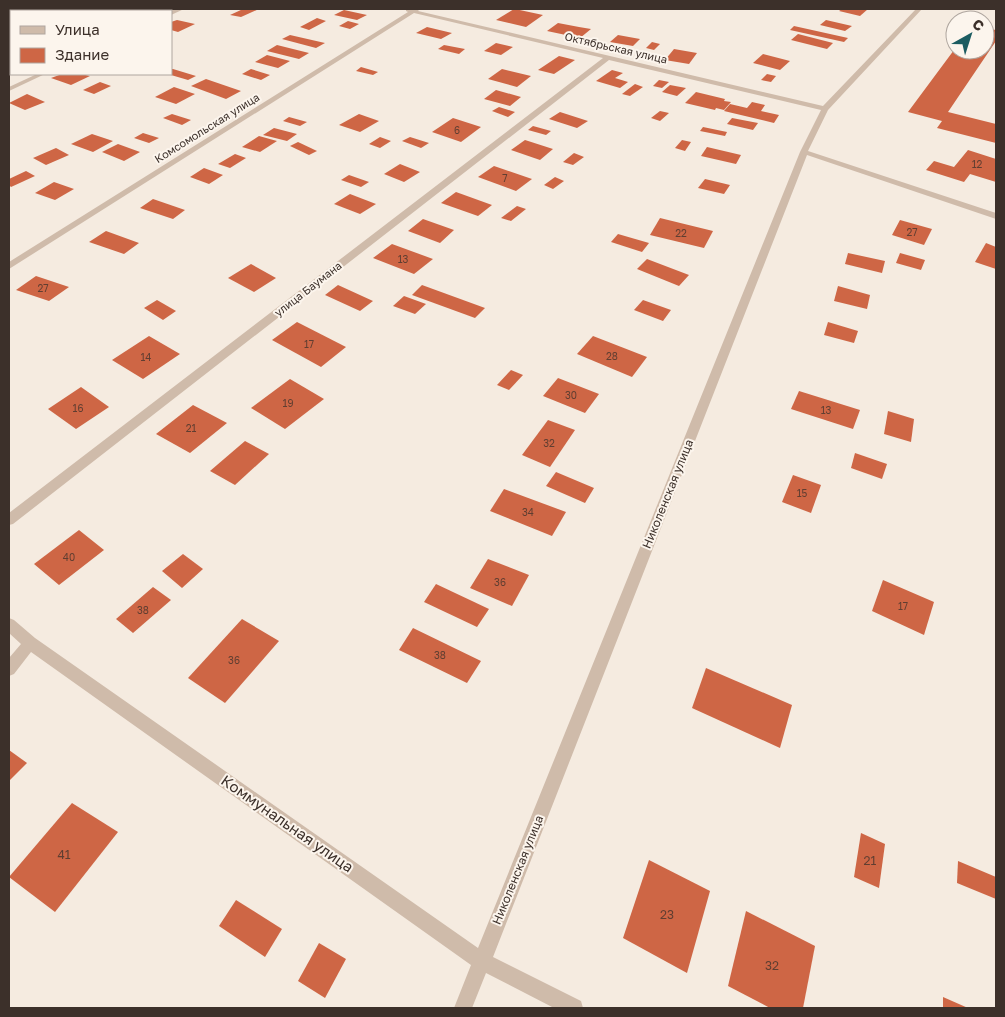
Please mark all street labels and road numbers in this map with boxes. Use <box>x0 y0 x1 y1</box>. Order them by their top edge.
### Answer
street label: Октябрьская улица <box>564 29 669 66</box>
street label: Комсомольская улица <box>152 90 261 165</box>
street label: улица Баумана <box>272 258 344 319</box>
street label: Николенская улица <box>639 437 696 551</box>
street label: Коммунальная улица <box>218 771 357 876</box>
street label: Николенская улица <box>489 813 546 927</box>

